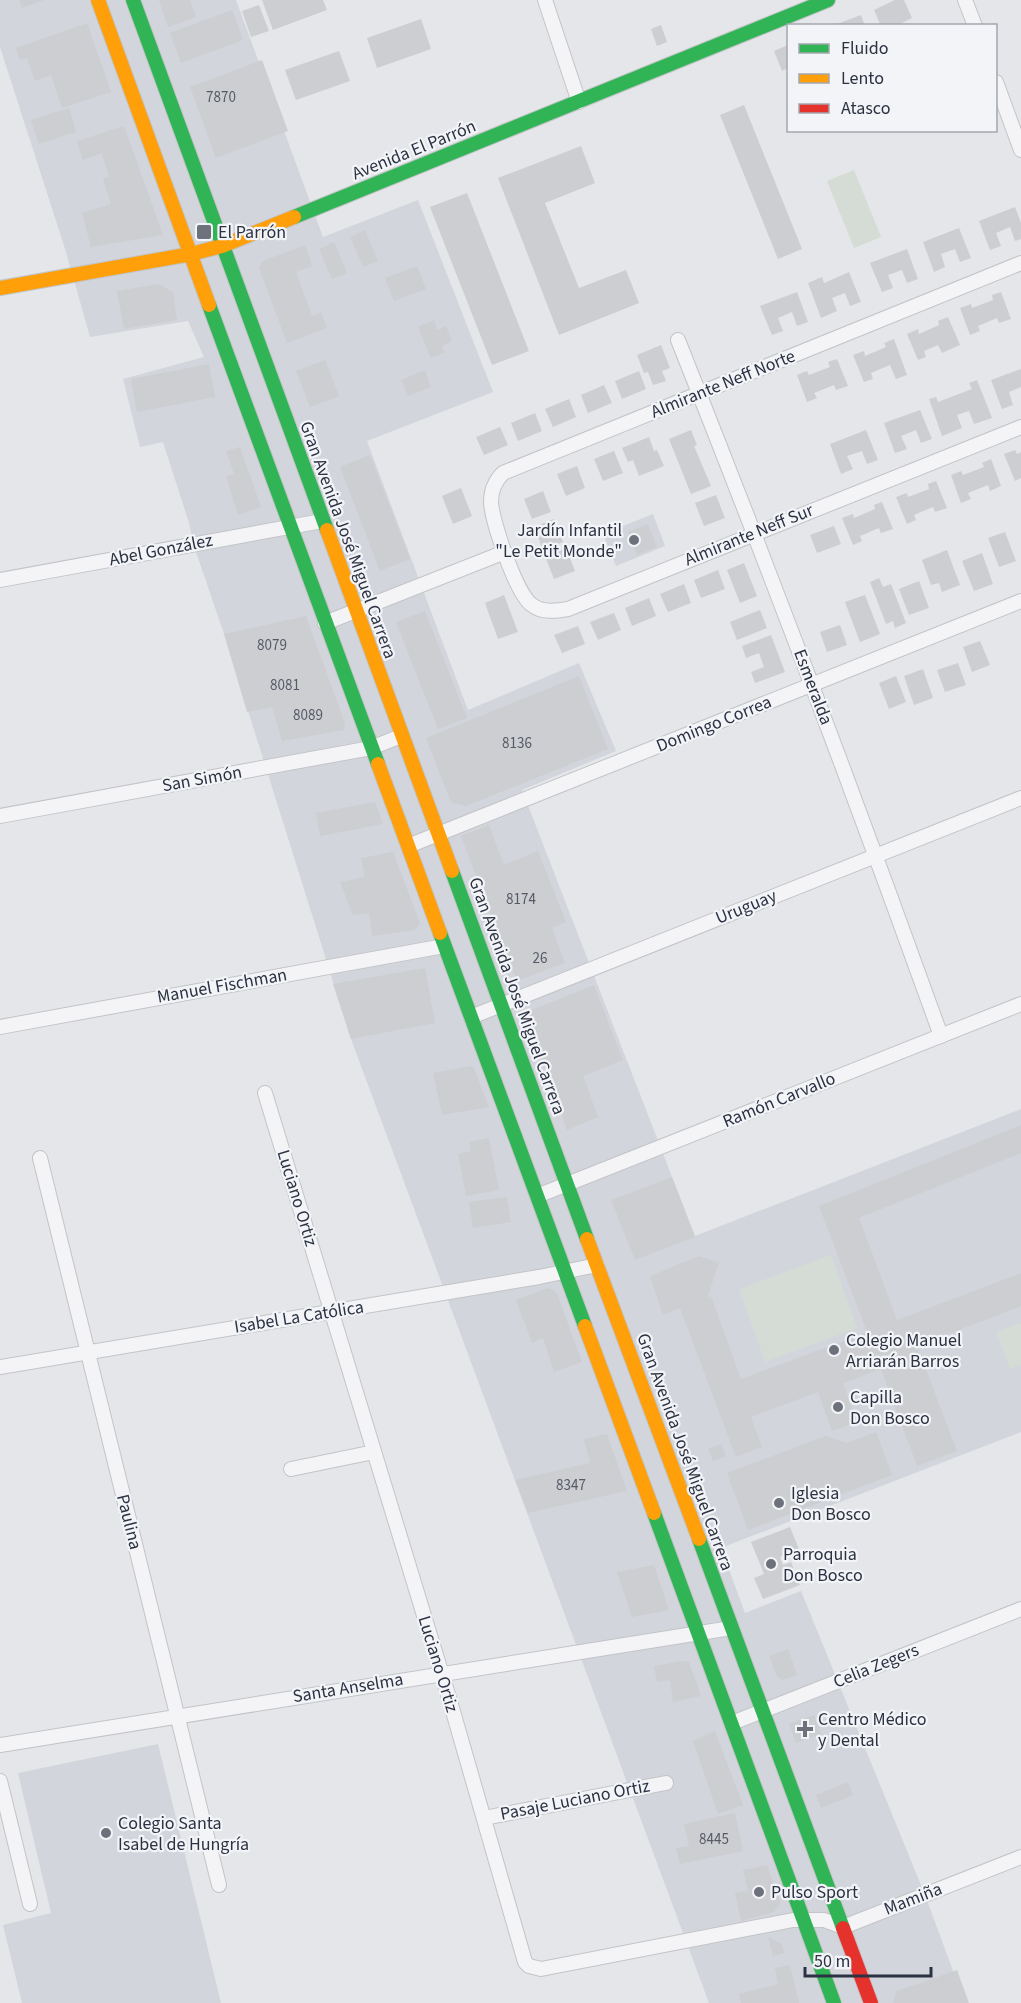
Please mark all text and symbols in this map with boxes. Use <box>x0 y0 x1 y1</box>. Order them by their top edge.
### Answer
legend <box>787 24 997 132</box>
text: Fluido <box>841 36 888 61</box>
text: Lento <box>841 66 884 91</box>
house number: 7870 <box>206 87 236 108</box>
text: Atasco <box>841 96 890 121</box>
street label: Avenida El Parrón <box>348 114 480 186</box>
place label: El Parrón <box>218 220 286 245</box>
marker: El Parrón <box>195 223 213 241</box>
street label: Almirante Neff Norte <box>647 344 799 424</box>
street label: Gran Avenida José Miguel Carrera <box>293 418 403 662</box>
street label: Almirante Neff Sur <box>681 497 818 572</box>
place label: Jardín Infantil "Le Petit Monde" <box>495 518 622 564</box>
street label: Abel González <box>107 528 215 572</box>
marker: Jardín Infantil "Le Petit Monde" <box>627 533 641 547</box>
house number: 8079 <box>257 635 287 656</box>
street label: Esmeralda <box>787 645 839 729</box>
house number: 8081 <box>270 675 300 696</box>
street label: Domingo Correa <box>653 690 775 758</box>
house number: 8089 <box>293 705 323 726</box>
house number: 8136 <box>502 733 532 754</box>
street label: San Simón <box>160 760 244 798</box>
street label: Gran Avenida José Miguel Carrera <box>462 874 572 1118</box>
street label: Uruguay <box>712 883 781 931</box>
house number: 8174 <box>506 889 536 910</box>
house number: 26 <box>533 948 547 969</box>
street label: Manuel Fischman <box>155 962 289 1010</box>
street label: Ramón Carvallo <box>719 1066 839 1134</box>
street label: Luciano Ortiz <box>270 1147 324 1250</box>
street label: Isabel La Católica <box>233 1294 365 1340</box>
place label: Colegio Manuel Arriarán Barros <box>846 1328 962 1374</box>
street label: Gran Avenida José Miguel Carrera <box>630 1330 740 1574</box>
marker: Colegio Manuel Arriarán Barros <box>827 1343 841 1357</box>
place label: Capilla Don Bosco <box>850 1385 930 1431</box>
marker: Capilla Don Bosco <box>831 1400 845 1414</box>
house number: 8347 <box>556 1475 586 1496</box>
place label: Iglesia Don Bosco <box>791 1481 871 1527</box>
street label: Paulina <box>110 1492 148 1552</box>
marker: Iglesia Don Bosco <box>772 1496 786 1510</box>
place label: Parroquia Don Bosco <box>783 1542 863 1588</box>
marker: Parroquia Don Bosco <box>764 1557 778 1571</box>
street label: Luciano Ortiz <box>411 1613 465 1716</box>
street label: Celia Zegers <box>829 1637 923 1695</box>
street label: Santa Anselma <box>291 1667 405 1709</box>
place label: Centro Médico y Dental <box>818 1707 927 1753</box>
marker: Centro Médico y Dental <box>796 1720 814 1738</box>
street label: Pasaje Luciano Ortiz <box>498 1773 652 1827</box>
place label: Colegio Santa Isabel de Hungría <box>118 1811 249 1857</box>
marker: Colegio Santa Isabel de Hungría <box>99 1826 113 1840</box>
house number: 8445 <box>699 1829 729 1850</box>
street label: Mamiña <box>880 1877 946 1921</box>
place label: Pulso Sport <box>771 1880 858 1905</box>
marker: Pulso Sport <box>752 1885 766 1899</box>
scale bar <box>805 1940 931 1978</box>
text: 50 m <box>814 1949 850 1974</box>

